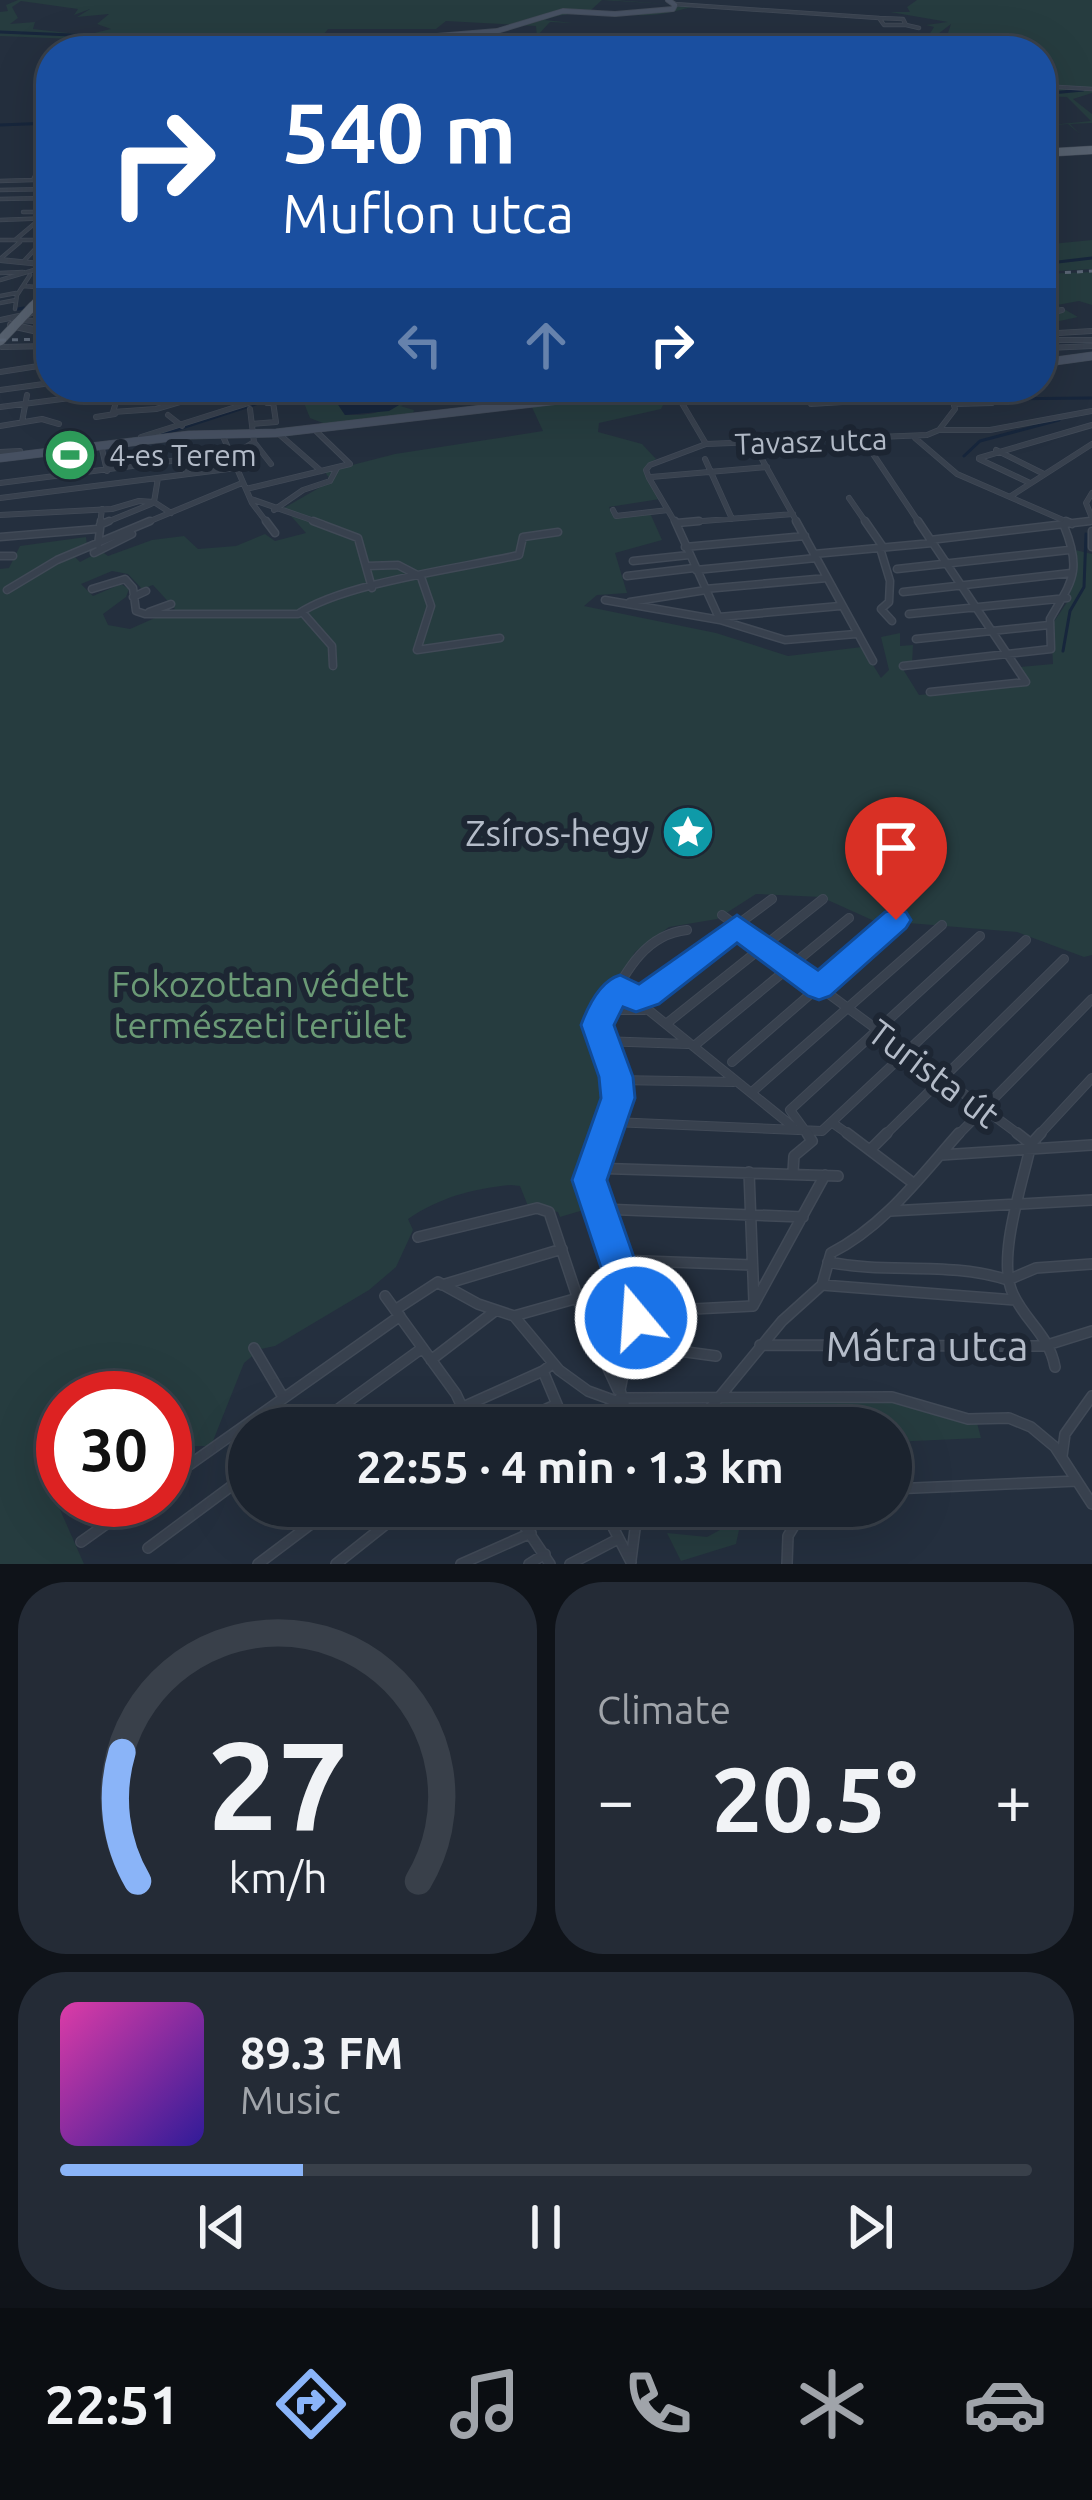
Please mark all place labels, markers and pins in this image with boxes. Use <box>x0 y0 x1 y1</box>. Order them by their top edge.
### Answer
sports icon: 4-es Terem <box>42 427 98 483</box>
place label: 4-es Terem <box>109 438 257 472</box>
pin <box>845 797 947 920</box>
place icon: Zsíros-hegy <box>660 804 716 860</box>
place label: Zsíros-hegy <box>465 812 649 853</box>

